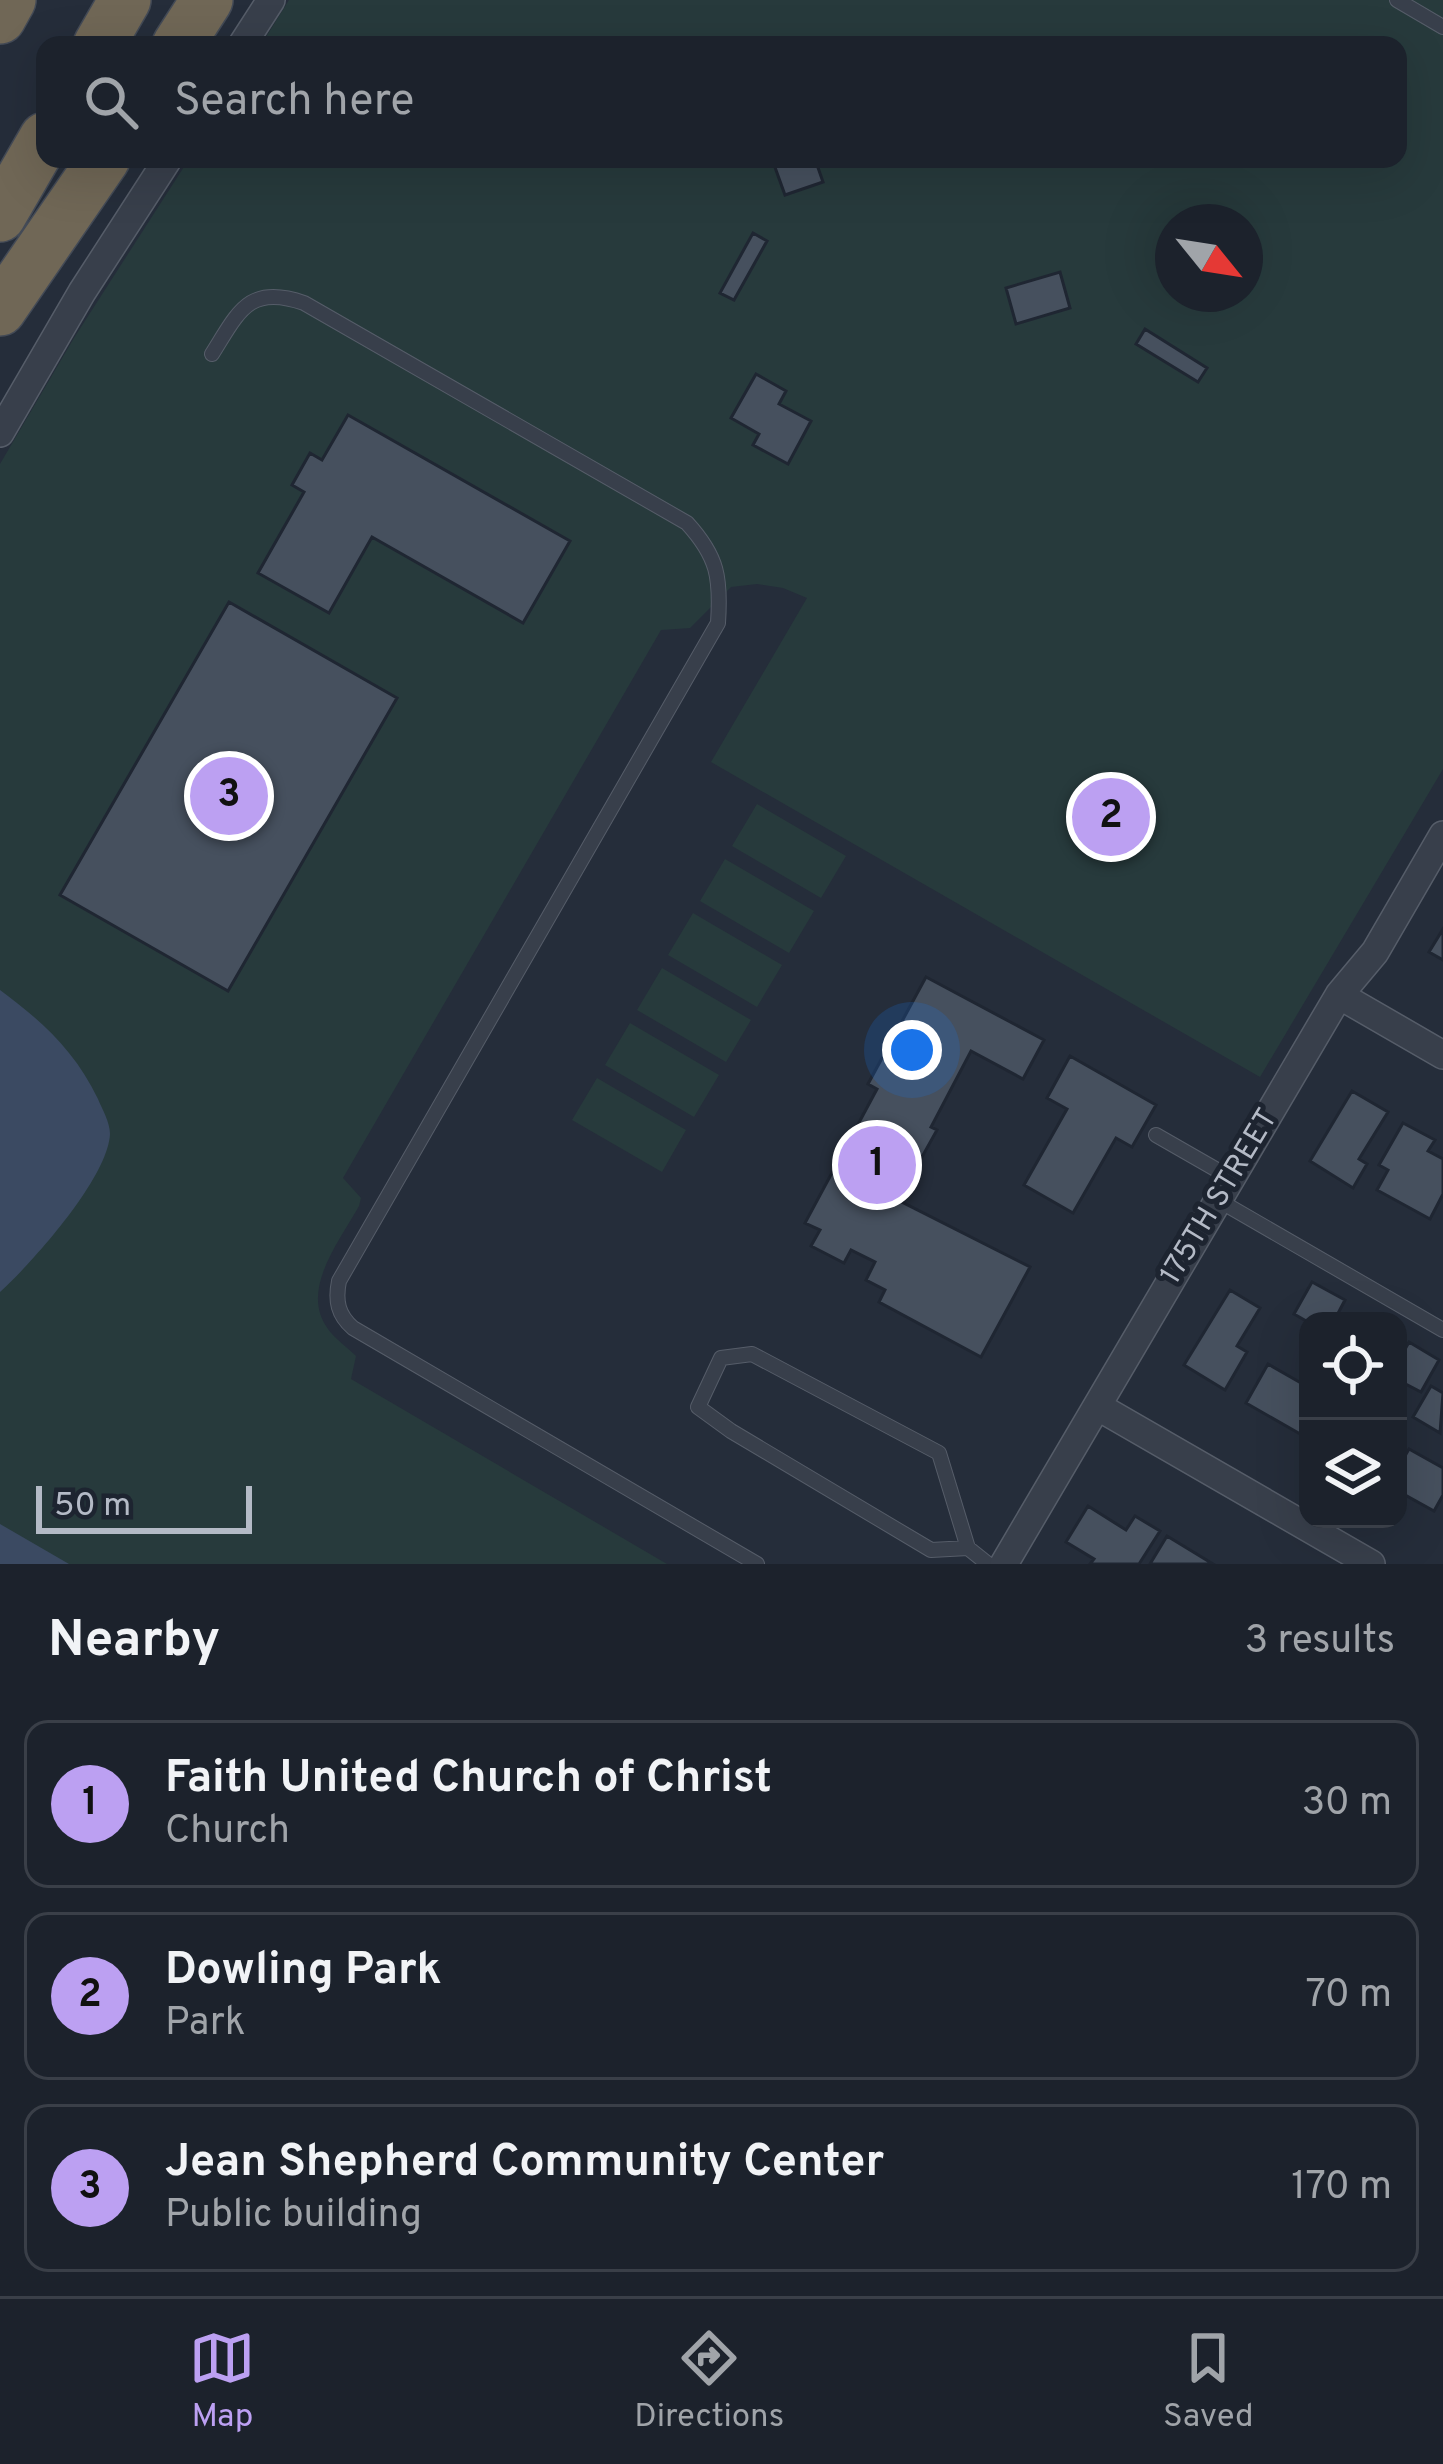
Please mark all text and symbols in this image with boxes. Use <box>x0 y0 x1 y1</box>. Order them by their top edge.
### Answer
search box <box>36 36 1407 168</box>
icon: search <box>78 69 144 135</box>
text: Search here <box>174 74 414 131</box>
north arrow <box>1155 204 1263 312</box>
pin: 3 <box>190 751 268 841</box>
pin: 2 <box>1072 772 1150 862</box>
your location <box>882 1020 942 1080</box>
street label: 175TH STREET <box>1153 1103 1287 1291</box>
pin: 1 <box>838 1120 916 1210</box>
map controls <box>1299 1312 1407 1528</box>
button: locate <box>1299 1312 1407 1420</box>
button: layers <box>1299 1420 1407 1528</box>
scale bar <box>36 1480 252 1533</box>
text: 50 m <box>54 1486 131 1528</box>
text: Nearby <box>48 1610 220 1675</box>
text: 3 results <box>1245 1618 1395 1667</box>
text: Faith United Church of Christ <box>165 1751 772 1808</box>
text: 1 <box>82 1780 98 1829</box>
text: 30 m <box>1302 1780 1392 1829</box>
text: Church <box>165 1808 290 1857</box>
text: Dowling Park <box>165 1943 442 2000</box>
text: 2 <box>78 1972 102 2021</box>
text: 70 m <box>1306 1972 1392 2021</box>
text: Park <box>165 2000 246 2049</box>
text: Jean Shepherd Community Center <box>165 2135 884 2192</box>
text: 3 <box>78 2164 102 2213</box>
text: 170 m <box>1291 2164 1392 2213</box>
text: Public building <box>165 2192 422 2241</box>
tab: Map <box>189 2325 255 2439</box>
tab: Directions <box>634 2325 784 2439</box>
tab: Saved <box>1163 2325 1254 2439</box>

